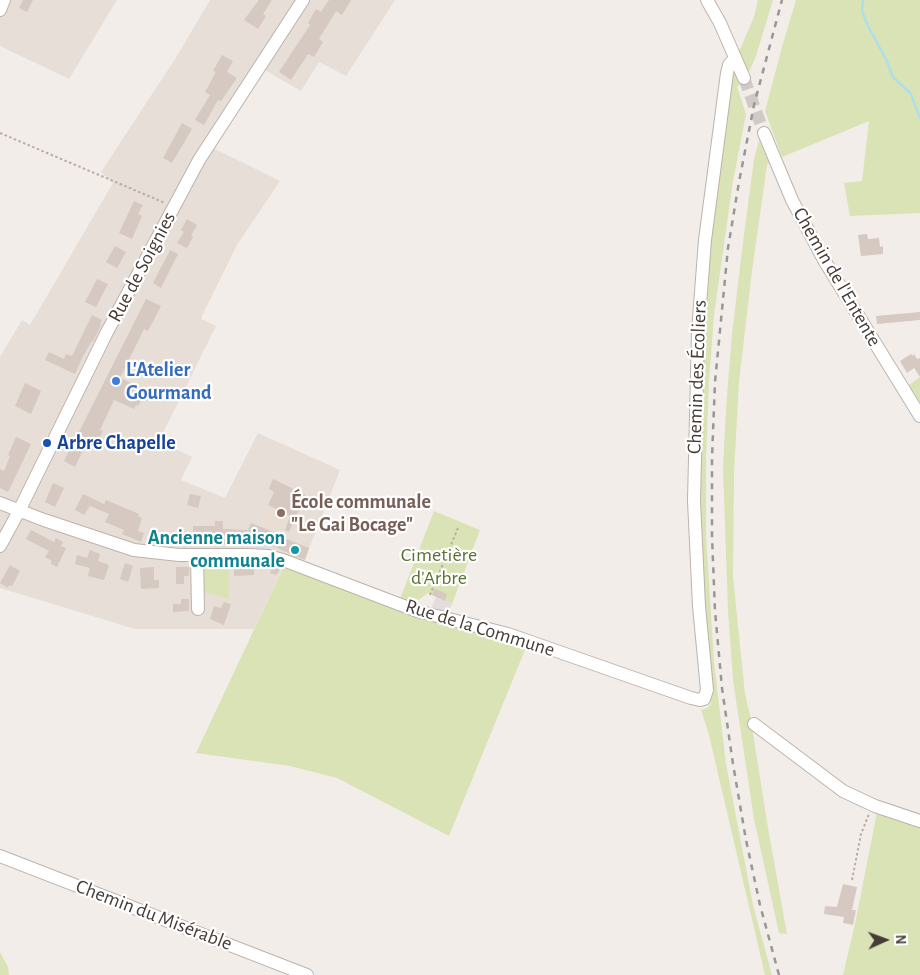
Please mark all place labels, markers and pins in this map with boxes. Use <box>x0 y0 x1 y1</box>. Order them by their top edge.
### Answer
place label: L'Atelier Gourmand <box>126 358 212 405</box>
marker: L'Atelier Gourmand <box>110 375 122 387</box>
place label: Arbre Chapelle <box>57 431 176 455</box>
marker: Arbre Chapelle <box>41 437 53 449</box>
place label: École communale "Le Gai Bocage" <box>291 490 431 537</box>
marker: École communale "Le Gai Bocage" <box>275 507 287 519</box>
place label: Ancienne maison communale <box>148 526 285 573</box>
marker: Ancienne maison communale <box>289 544 301 556</box>

